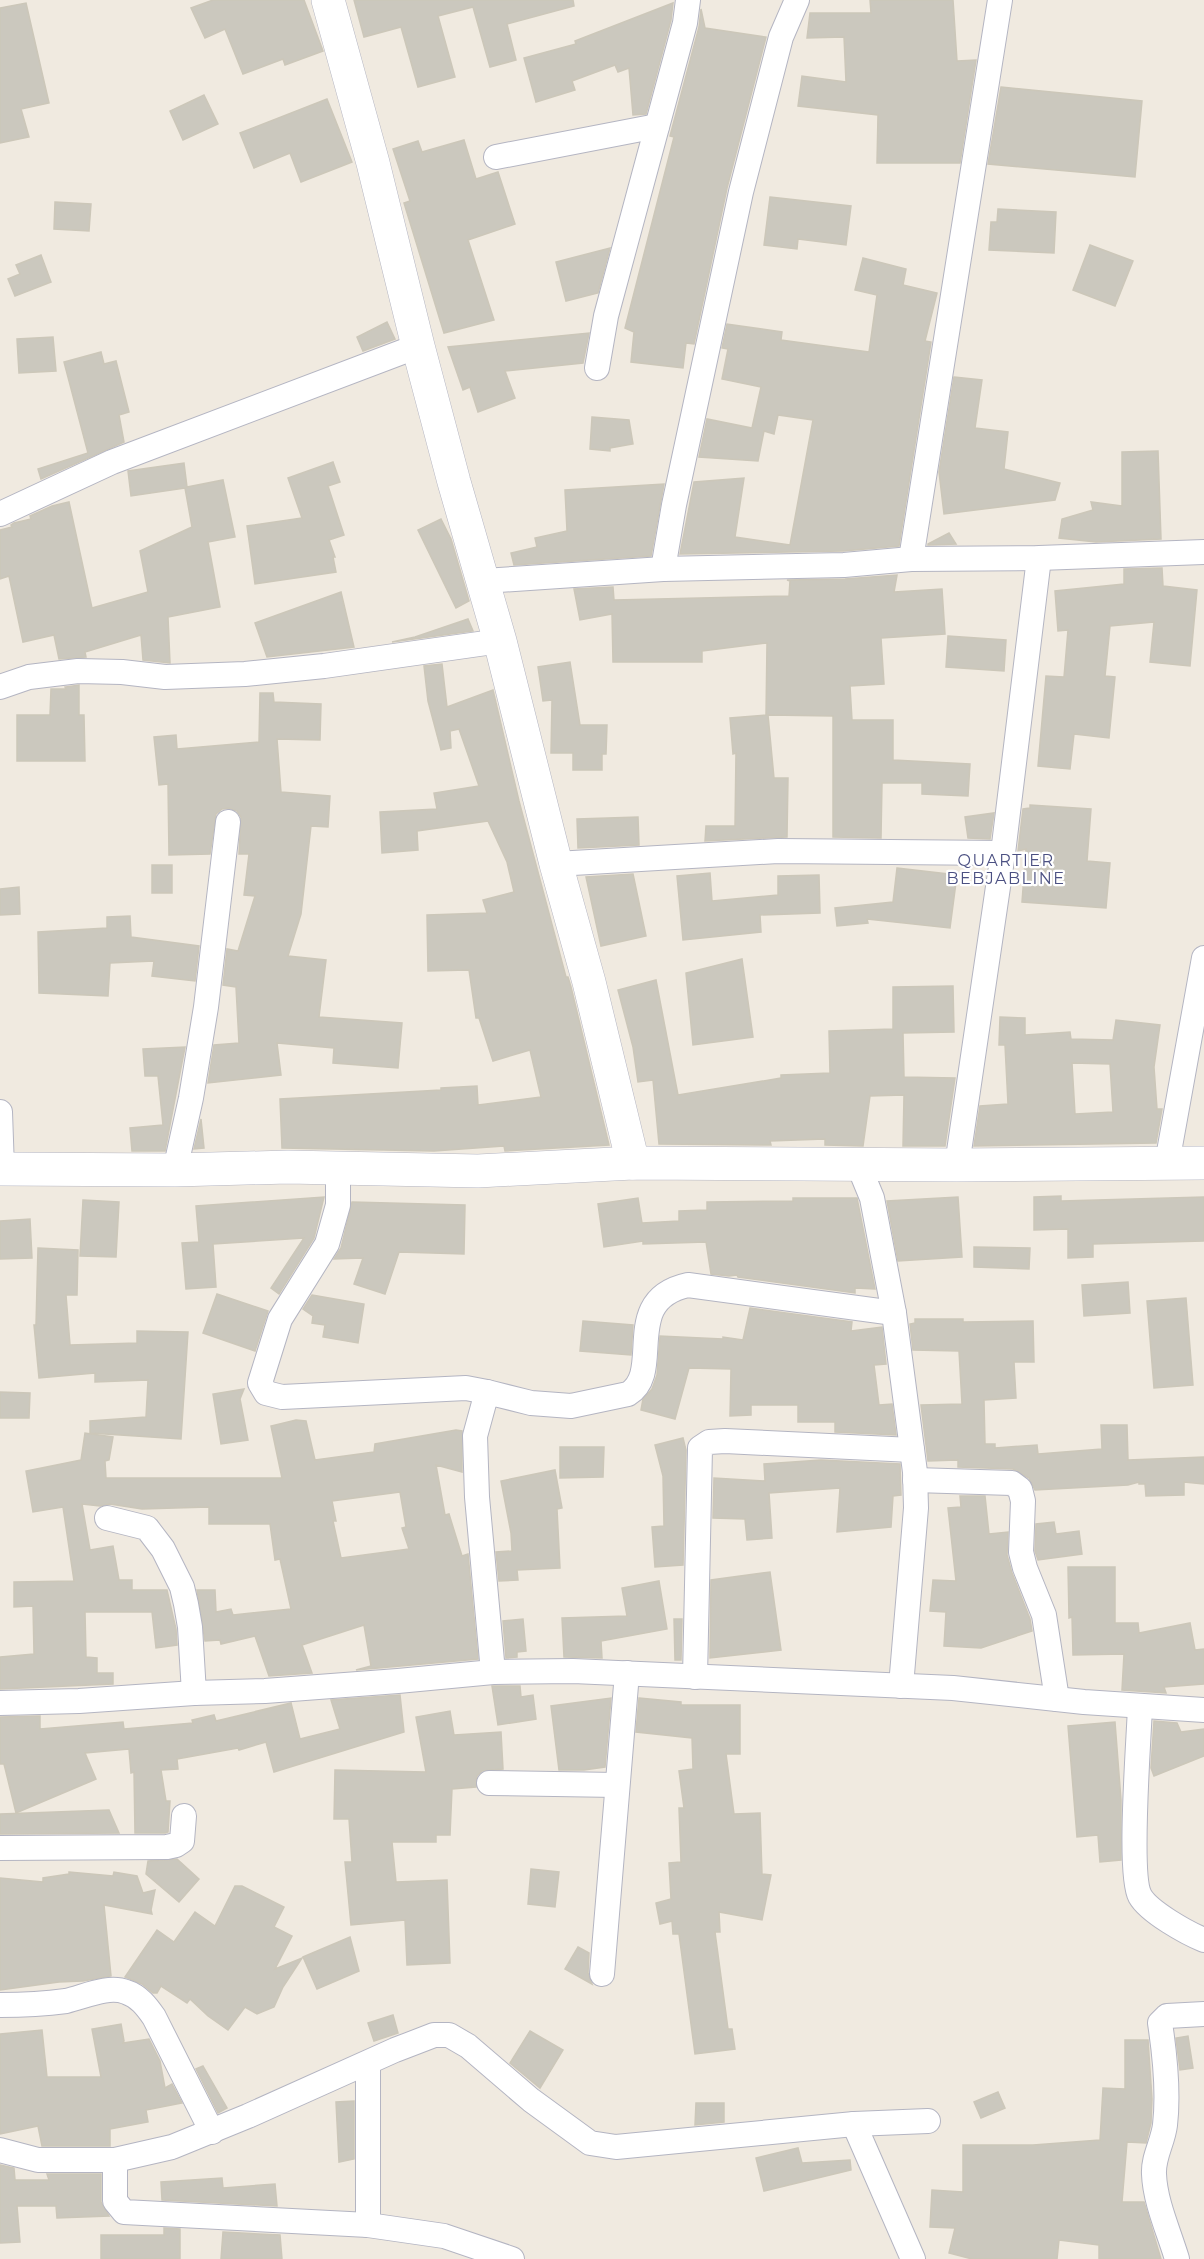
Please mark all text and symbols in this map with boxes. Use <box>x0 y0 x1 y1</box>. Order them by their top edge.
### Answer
district label: QUARTIER BEBJABLINE <box>946 851 1066 888</box>

